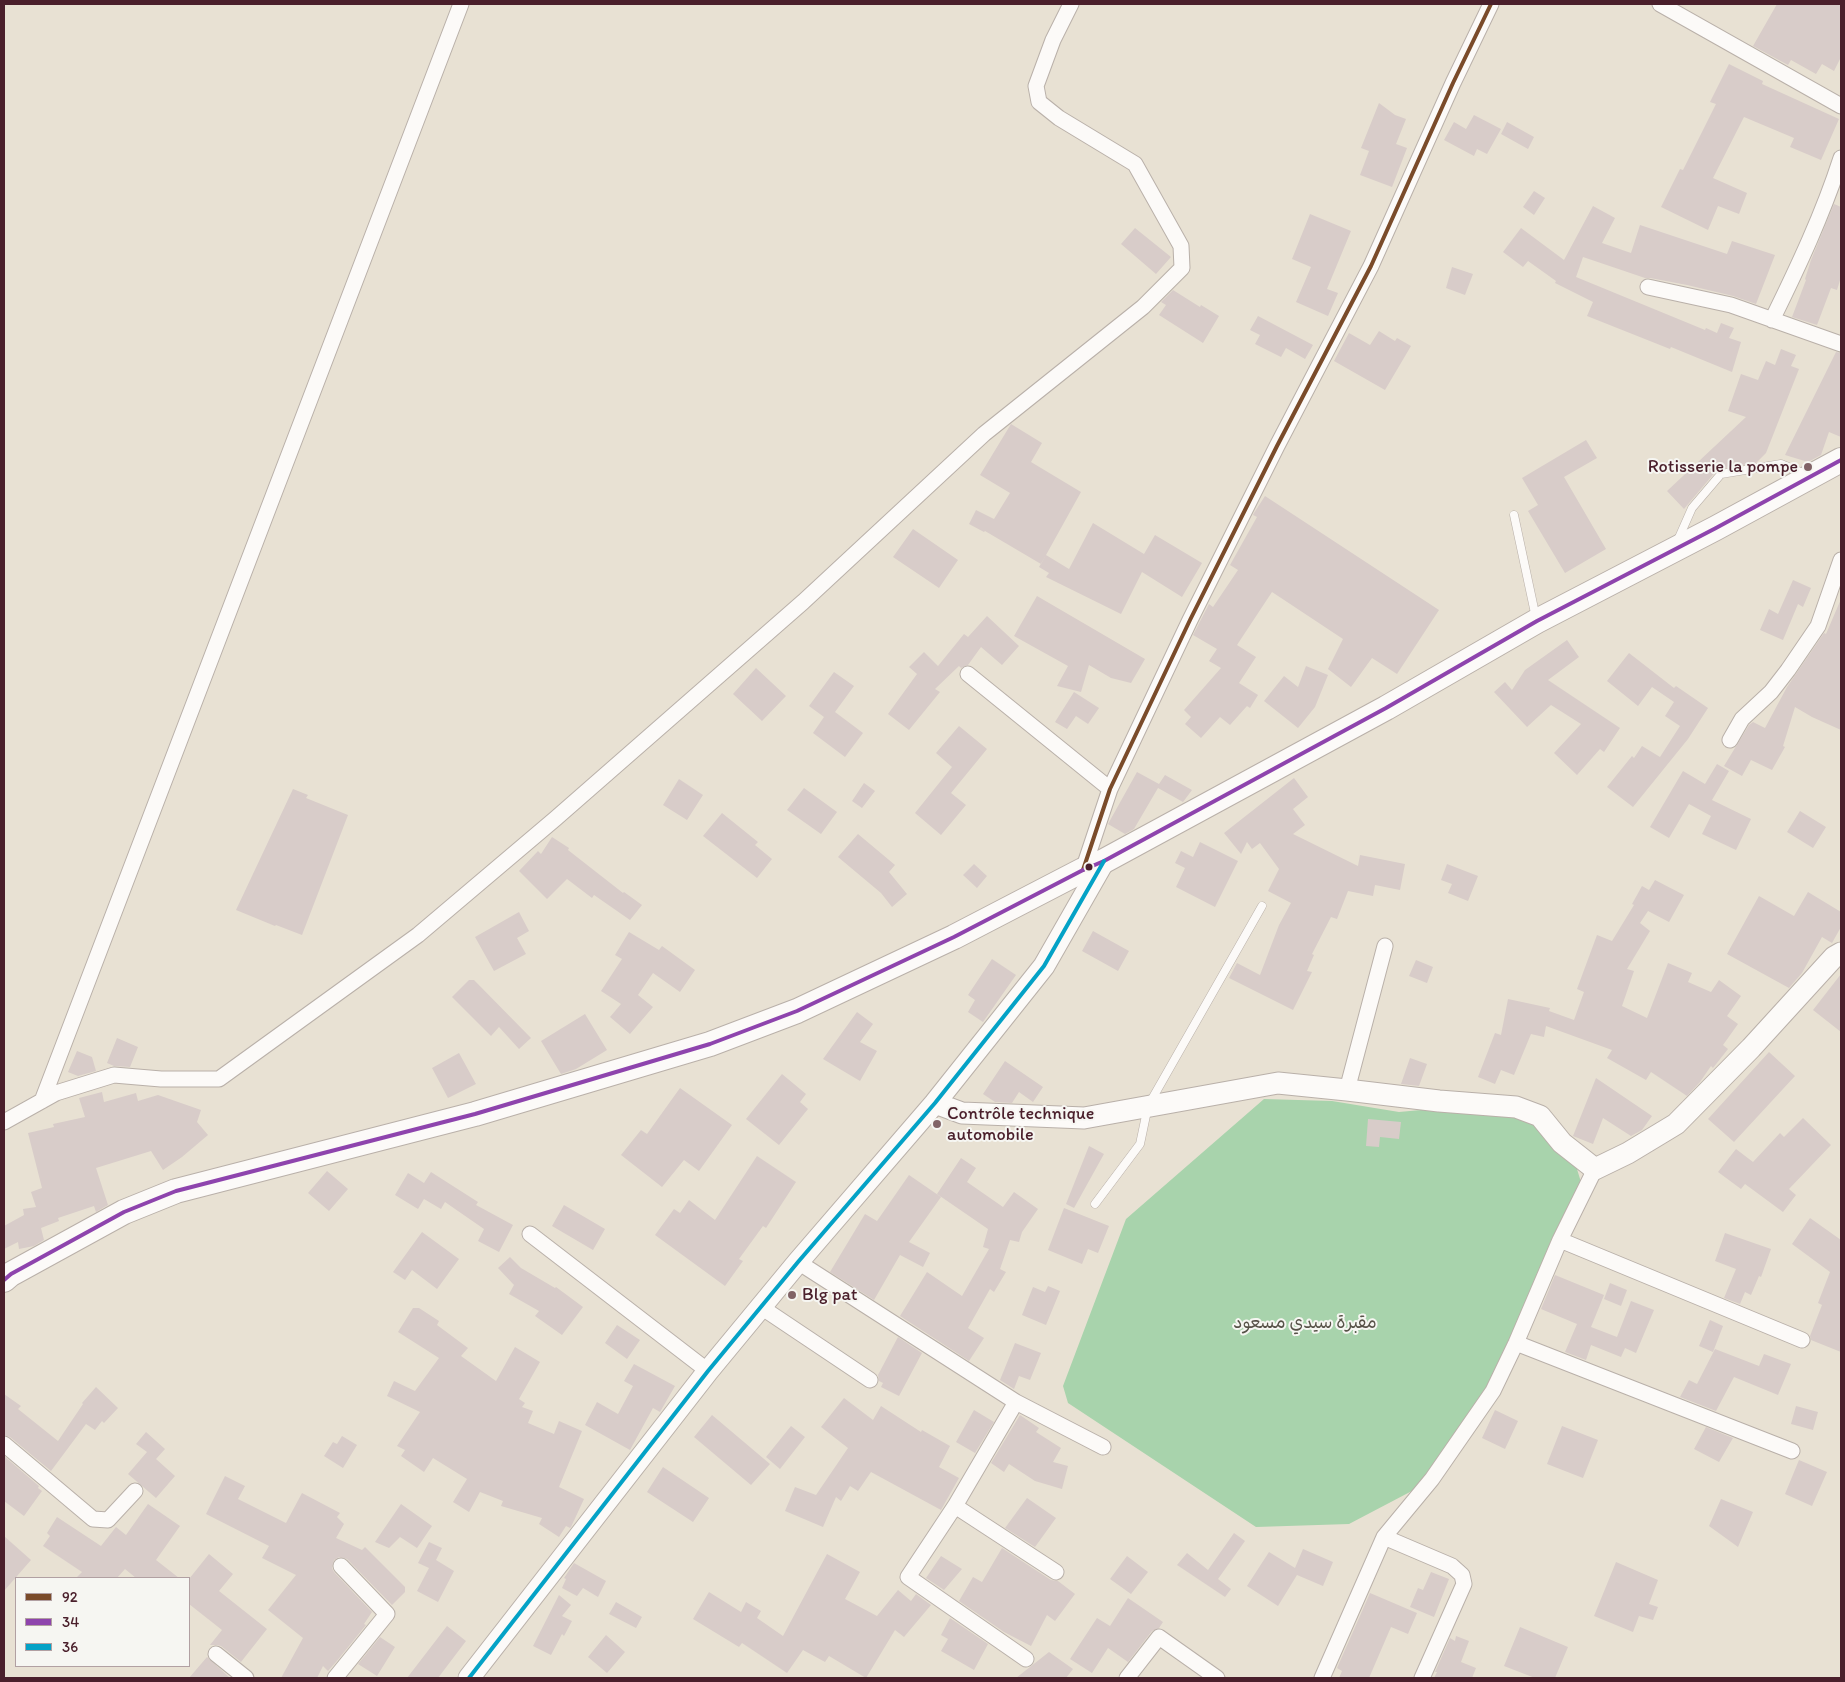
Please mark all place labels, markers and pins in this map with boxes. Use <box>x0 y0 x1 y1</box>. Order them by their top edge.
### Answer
place label: Rotisserie la pompe <box>1648 456 1798 478</box>
marker: Rotisserie la pompe <box>1802 461 1814 473</box>
unlabelled marker <box>1084 862 1094 872</box>
place label: Contrôle technique automobile <box>947 1103 1094 1146</box>
marker: Contrôle technique automobile <box>931 1118 943 1130</box>
place label: Blg pat <box>802 1284 858 1306</box>
marker: Blg pat <box>786 1289 798 1301</box>

